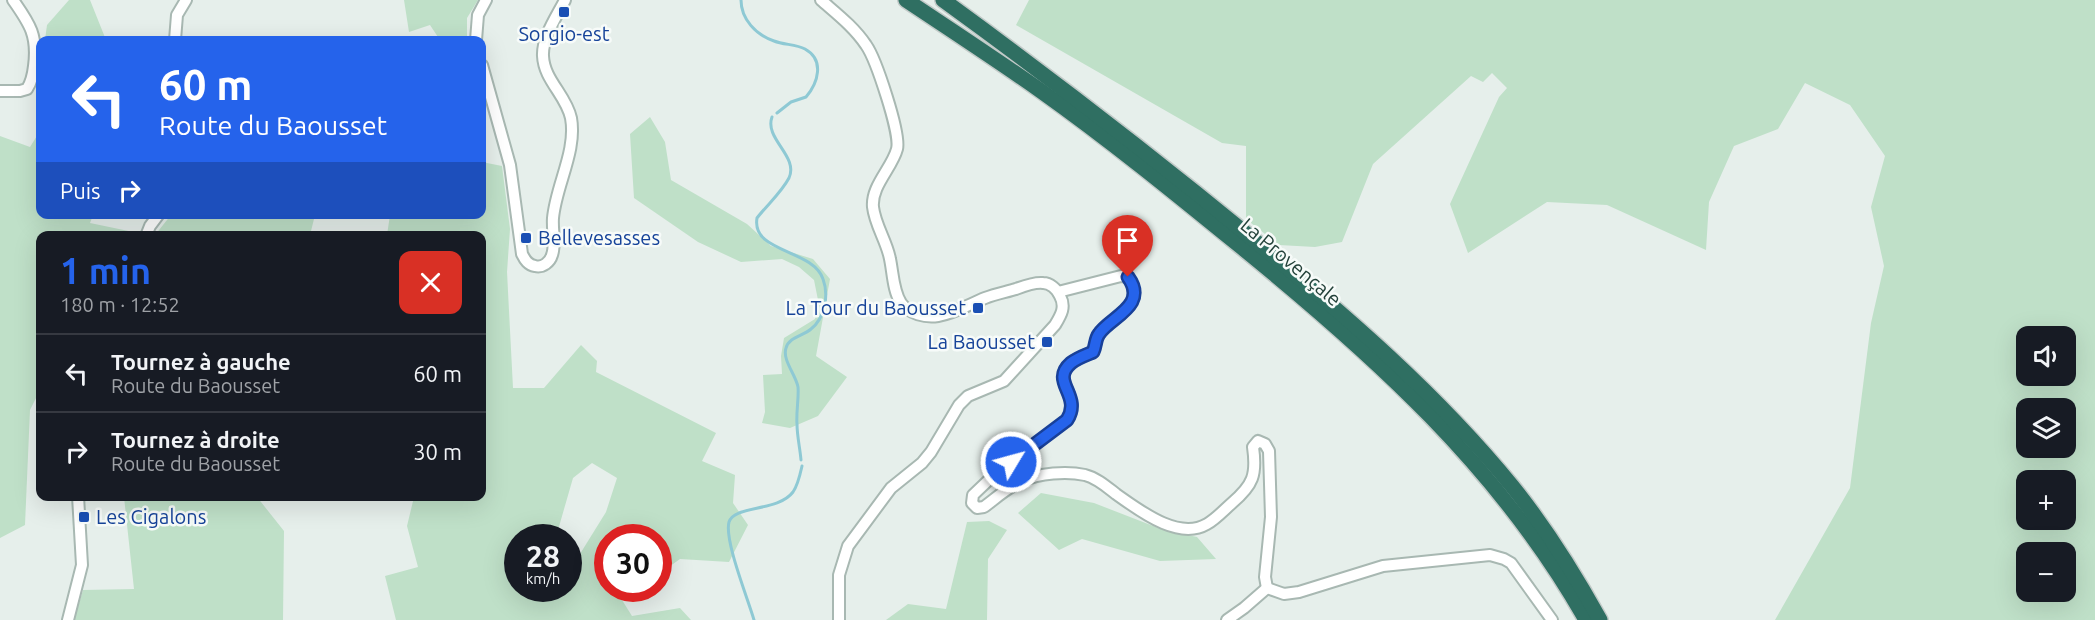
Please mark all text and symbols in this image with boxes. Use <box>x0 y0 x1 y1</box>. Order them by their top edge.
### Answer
marker: Sorgio-est <box>557 5 571 19</box>
place label: Sorgio-est <box>518 22 610 45</box>
icon: left <box>60 60 138 138</box>
text: 60 m <box>159 61 253 108</box>
text: Route du Baousset <box>159 110 387 140</box>
icon: right <box>113 174 146 207</box>
text: Puis <box>60 178 101 203</box>
street label: La Provençale <box>1236 213 1346 310</box>
pin <box>1102 215 1153 277</box>
icon: arrive <box>1111 224 1144 257</box>
place label: Bellevesasses <box>538 226 660 249</box>
marker: Bellevesasses <box>519 231 533 245</box>
text: 1 min <box>60 250 151 291</box>
button: close <box>399 251 462 314</box>
text: 180 m · 12:52 <box>60 293 180 316</box>
place label: La Tour du Baousset <box>785 296 966 319</box>
marker: La Tour du Baousset <box>971 301 985 315</box>
map controls <box>2016 326 2076 602</box>
button: sound <box>2016 326 2076 386</box>
place label: La Baousset <box>928 330 1035 353</box>
marker: La Baousset <box>1040 335 1054 349</box>
text: Tournez à gauche <box>111 349 291 374</box>
icon: left <box>60 357 93 390</box>
text: 60 m <box>413 361 462 386</box>
text: Route du Baousset <box>111 374 280 397</box>
button: layers <box>2016 398 2076 458</box>
text: Tournez à droite <box>111 427 280 452</box>
position arrow <box>979 430 1043 494</box>
icon: right <box>60 435 93 468</box>
text: 30 m <box>413 439 462 464</box>
text: Route du Baousset <box>111 452 280 475</box>
button: + <box>2016 470 2076 530</box>
place label: Les Cigalons <box>96 505 206 528</box>
marker: Les Cigalons <box>77 510 91 524</box>
speed limit sign: 30 <box>594 524 672 602</box>
text: 28 <box>526 539 560 573</box>
button: − <box>2016 542 2076 602</box>
text: km/h <box>526 570 560 587</box>

